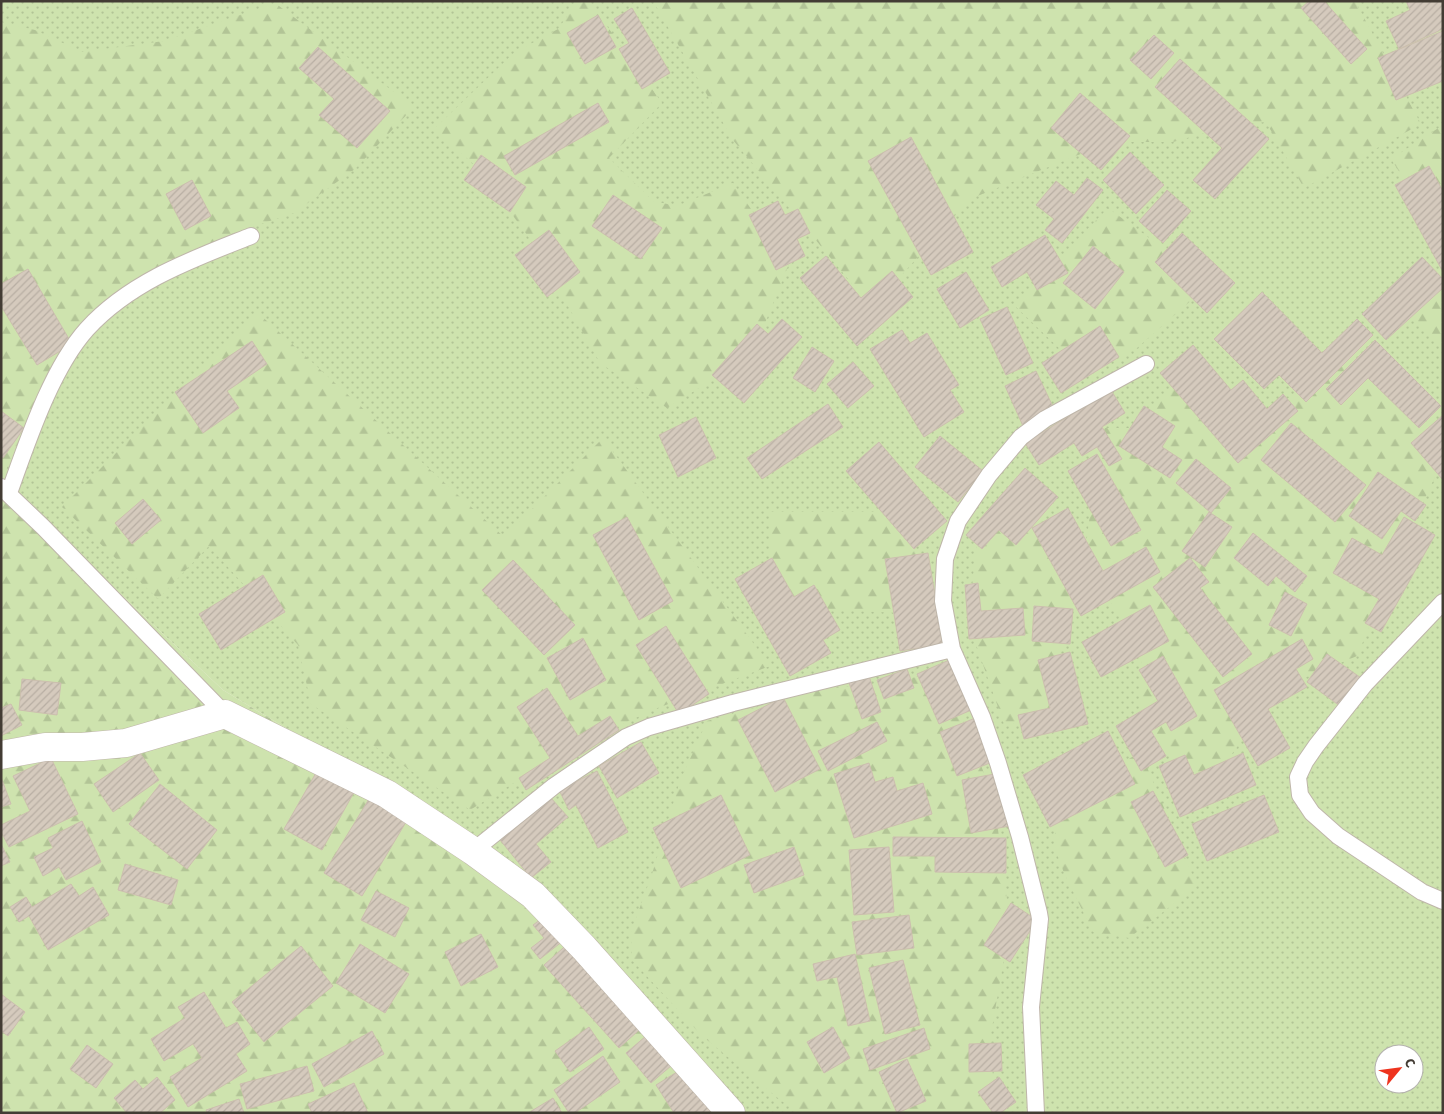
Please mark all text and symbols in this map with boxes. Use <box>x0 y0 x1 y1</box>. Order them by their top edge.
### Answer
north arrow <box>1374 1044 1424 1094</box>
text: С <box>1399 1055 1420 1072</box>

